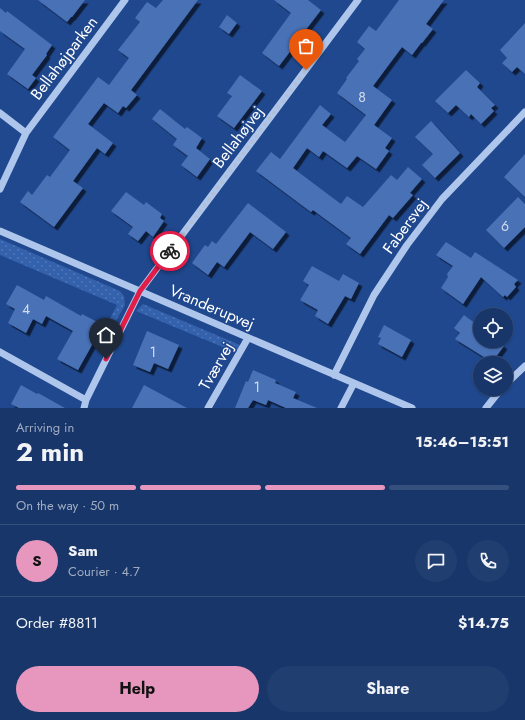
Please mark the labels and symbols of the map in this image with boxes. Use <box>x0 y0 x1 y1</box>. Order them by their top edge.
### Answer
street label: Bellahøjparken <box>25 12 103 104</box>
pin <box>289 29 323 70</box>
house number: 8 <box>358 87 366 107</box>
street label: Bellahøjvej <box>207 101 269 173</box>
street label: Fabersvej <box>377 194 433 258</box>
house number: 6 <box>501 216 509 236</box>
courier <box>150 231 190 271</box>
street label: Vranderupvej <box>166 279 258 335</box>
house number: 4 <box>22 299 30 319</box>
pin <box>89 318 123 359</box>
street label: Tværvej <box>193 338 239 394</box>
house number: 1 <box>150 342 156 362</box>
house number: 1 <box>254 377 260 397</box>

